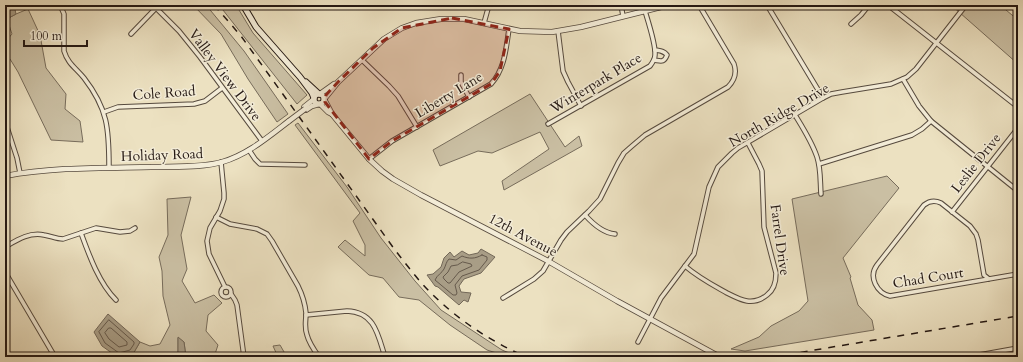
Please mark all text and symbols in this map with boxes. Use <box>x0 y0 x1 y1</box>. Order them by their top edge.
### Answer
scale bar <box>24 22 87 48</box>
street label: Valley View Drive <box>184 25 266 125</box>
text: 100 m <box>30 28 63 44</box>
street label: Winterpark Place <box>546 48 645 118</box>
street label: Liberty Lane <box>412 67 486 123</box>
street label: North Ridge Drive <box>725 78 833 152</box>
street label: Cole Road <box>132 81 196 105</box>
street label: Leslie Drive <box>947 129 1005 197</box>
street label: Holiday Road <box>121 144 204 166</box>
street label: Farrel Drive <box>766 203 794 277</box>
street label: 12th Avenue <box>485 209 561 261</box>
street label: Chad Court <box>891 263 965 293</box>

